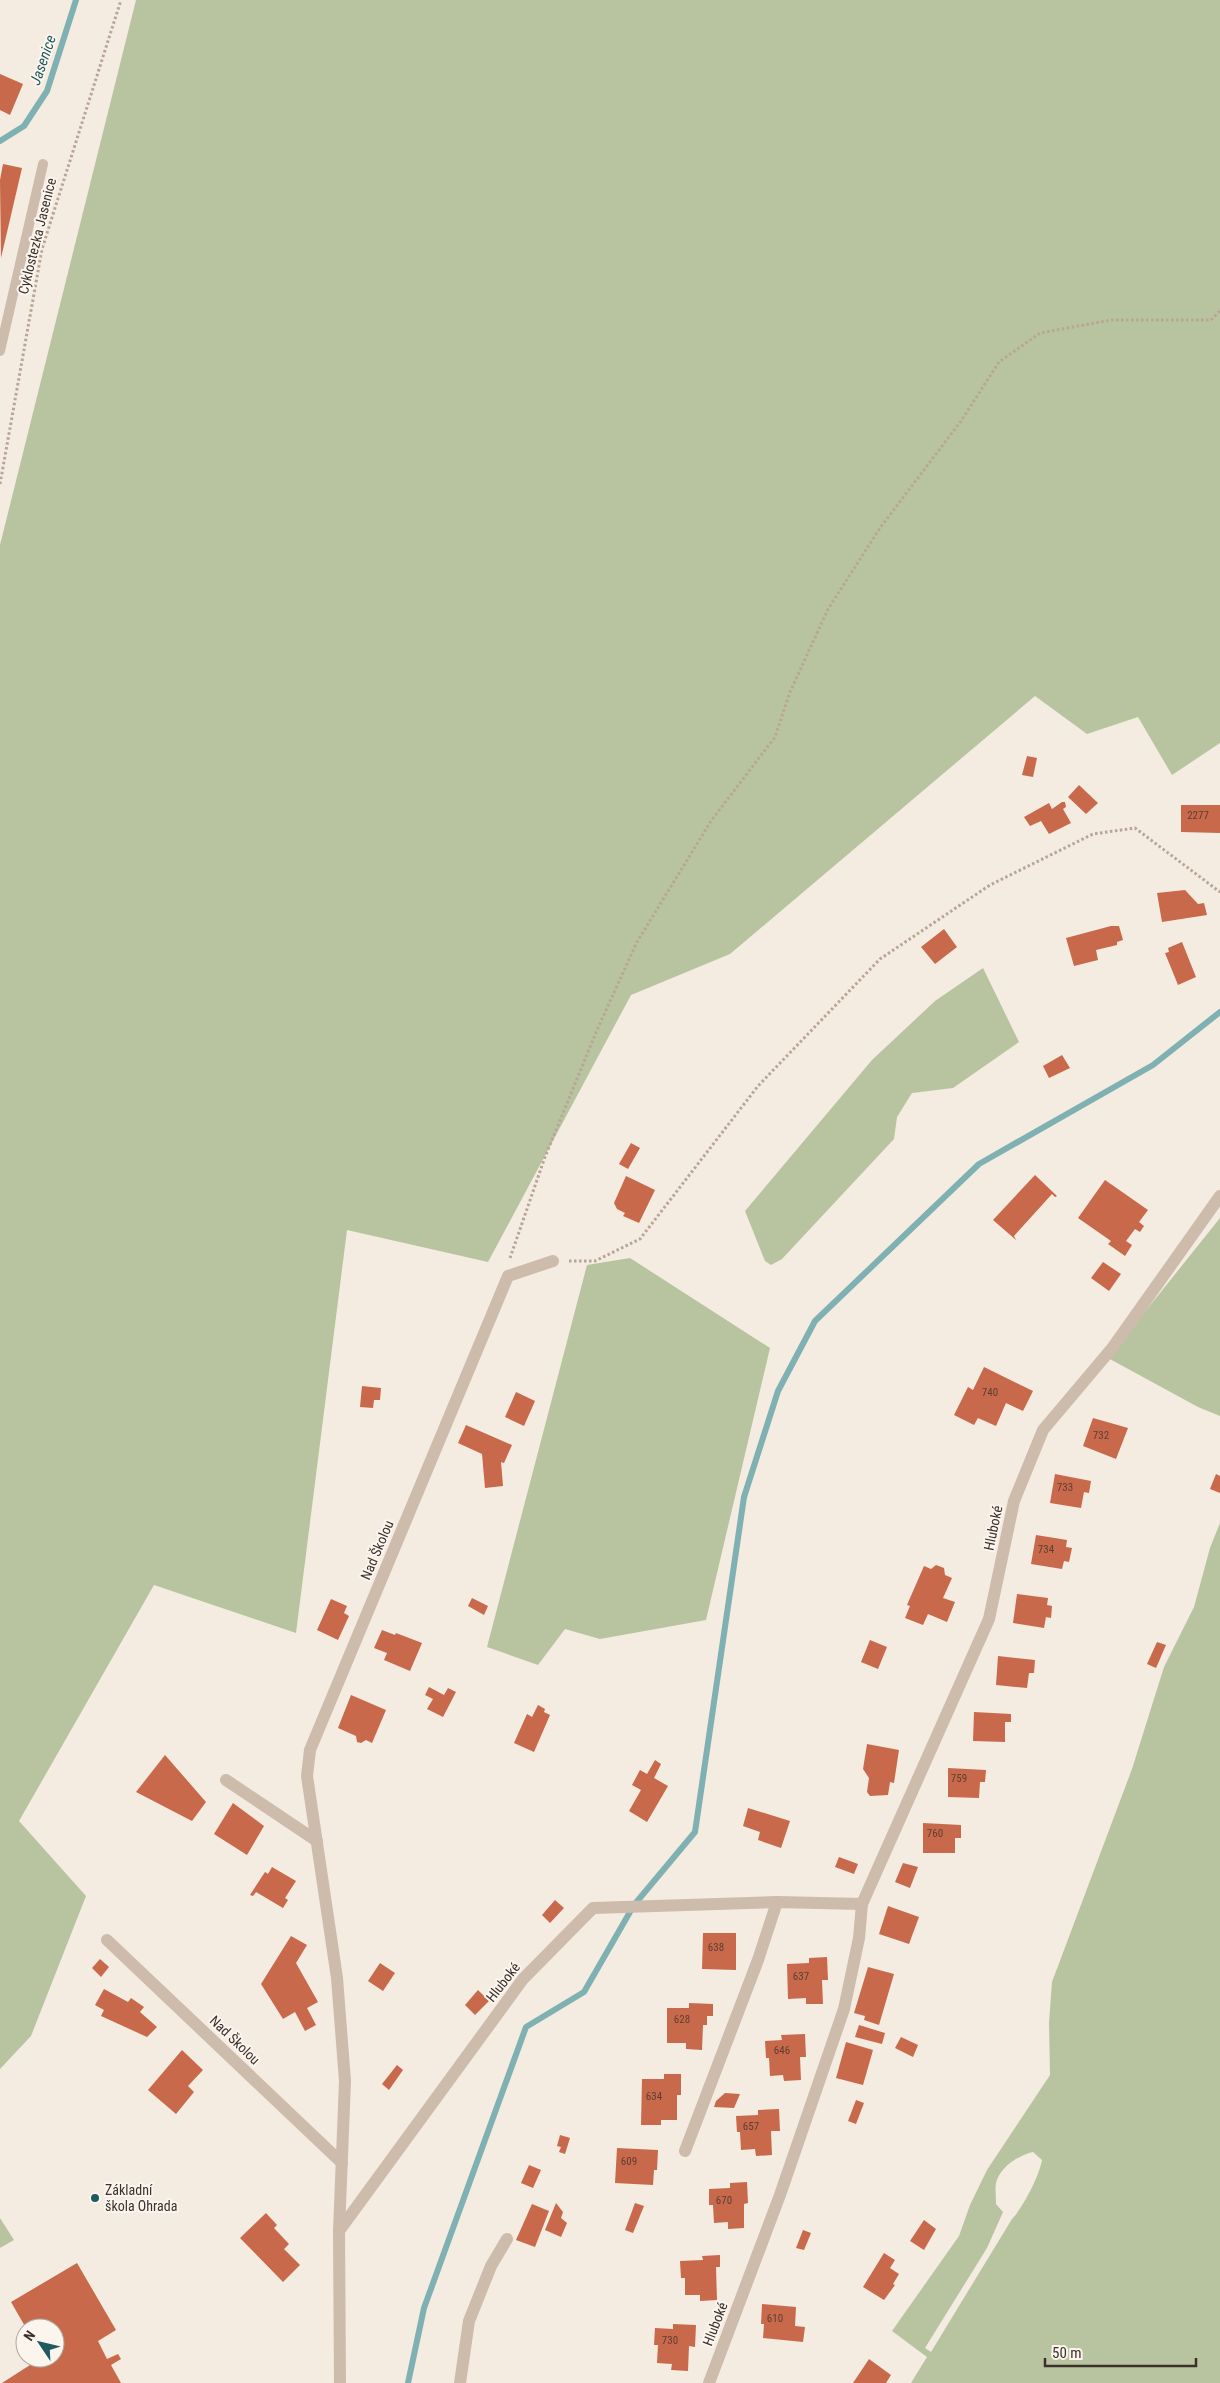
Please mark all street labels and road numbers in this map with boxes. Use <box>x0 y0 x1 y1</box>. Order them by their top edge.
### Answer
street label: Cyklostezka Jasenice <box>15 176 59 296</box>
street label: Hluboké <box>980 1504 1006 1552</box>
street label: Nad Školou <box>356 1517 397 1582</box>
street label: Hluboké <box>483 1959 524 2005</box>
street label: Nad Školou <box>207 2012 264 2068</box>
street label: Hluboké <box>699 2300 731 2348</box>

